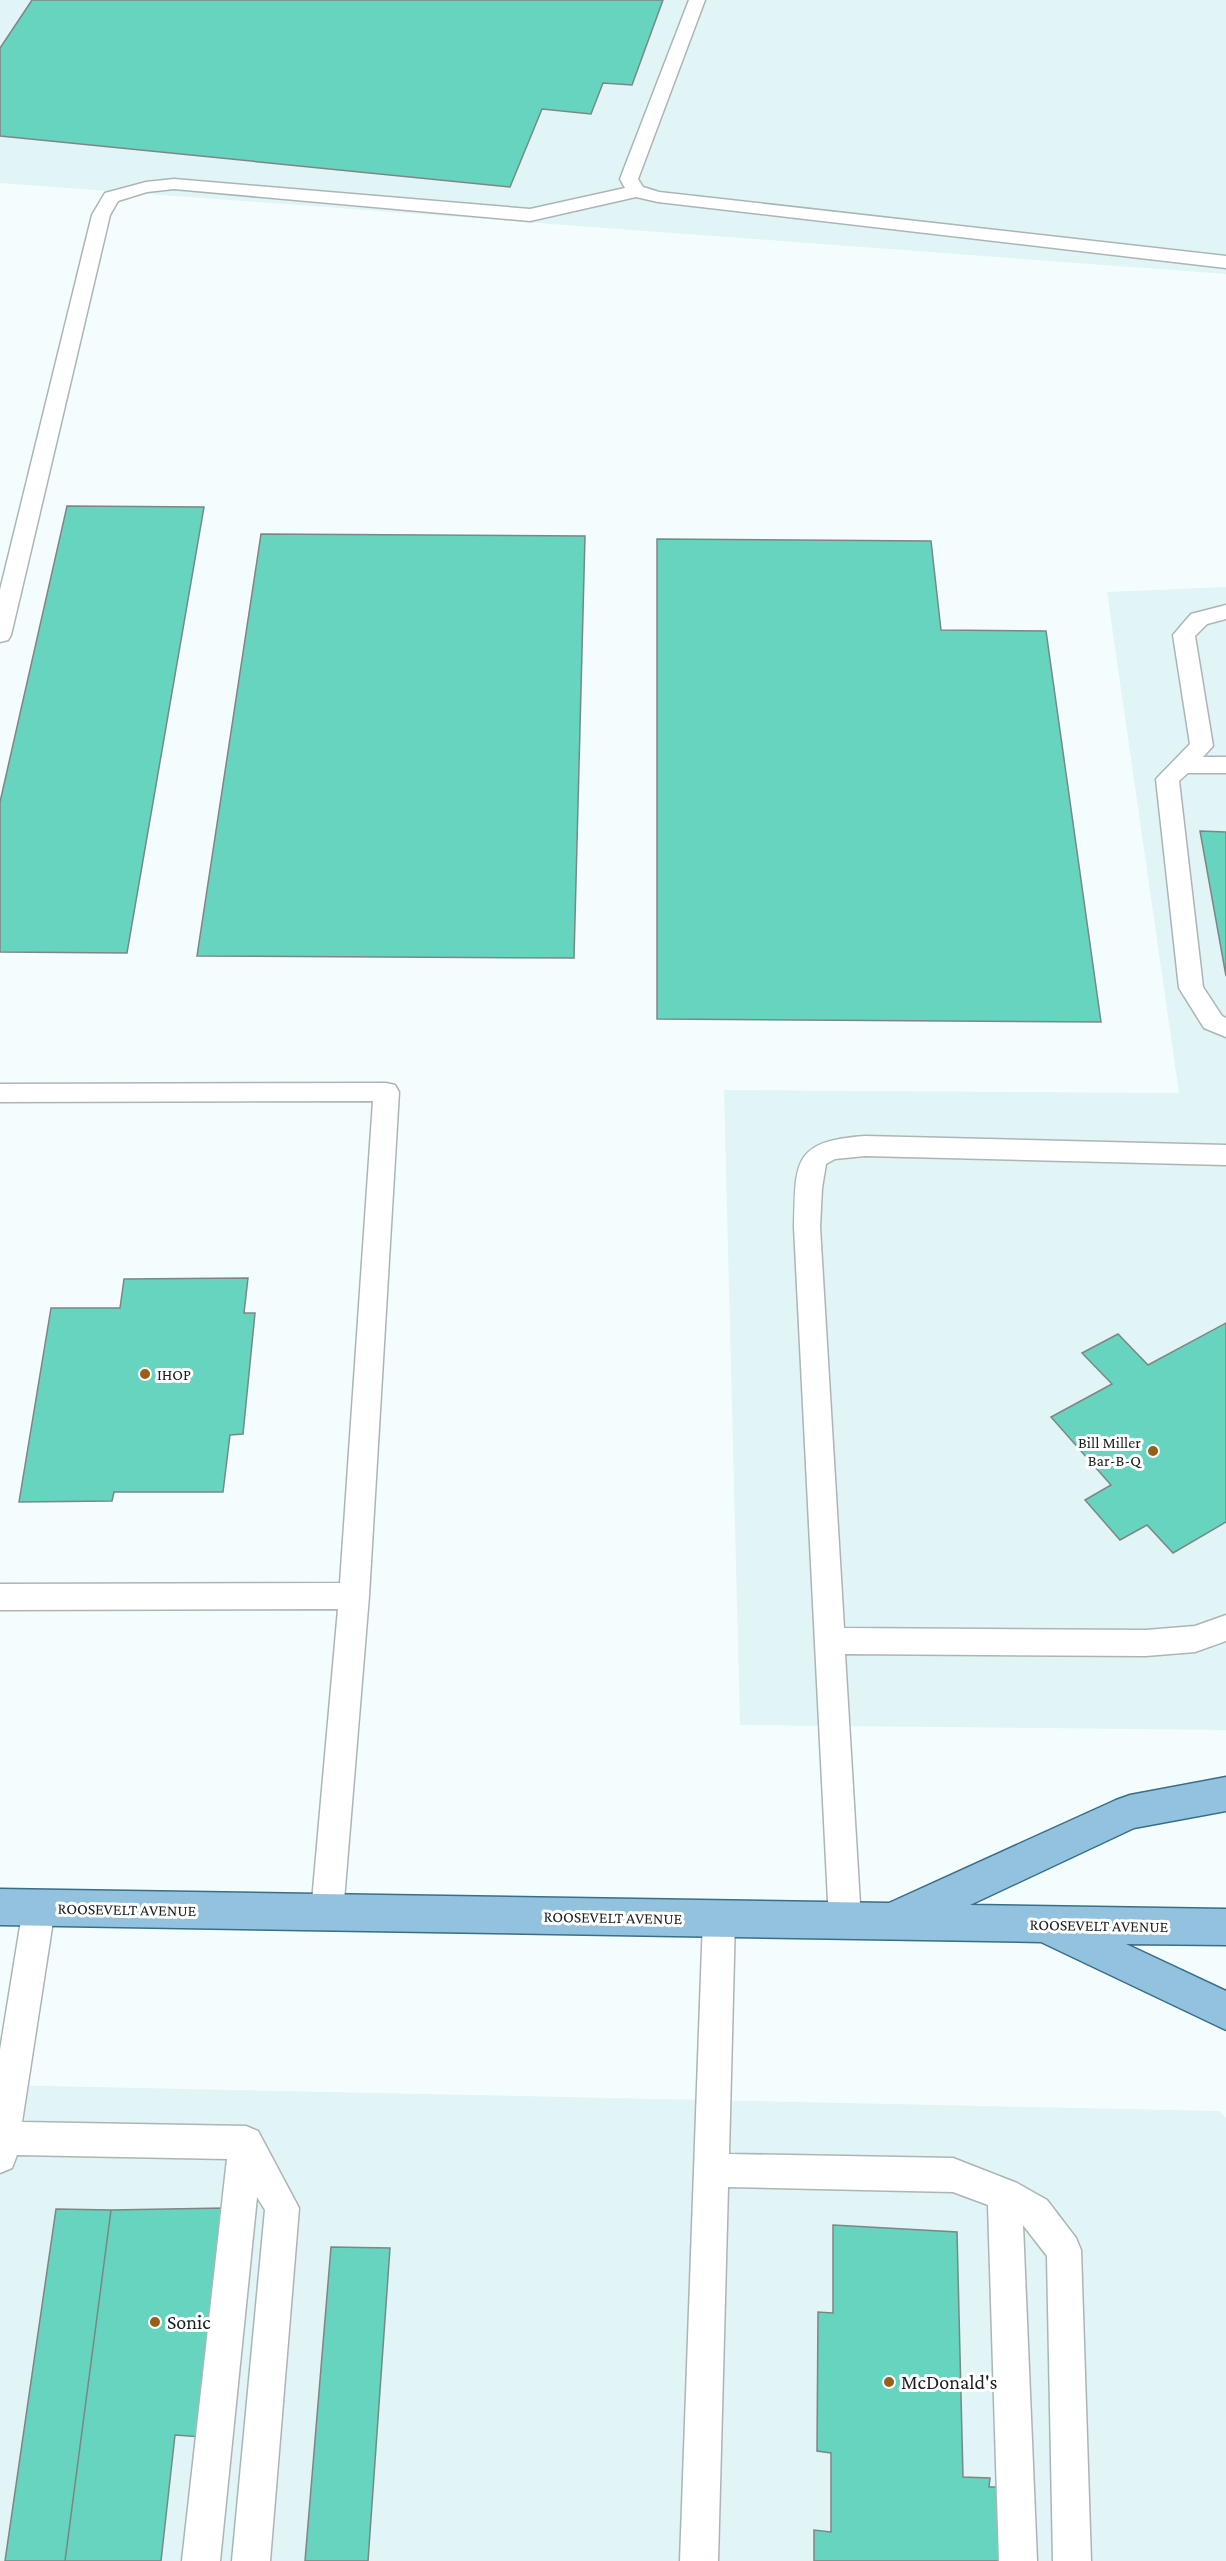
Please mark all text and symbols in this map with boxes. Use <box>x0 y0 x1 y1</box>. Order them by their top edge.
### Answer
place label: IHOP <box>157 1366 191 1383</box>
marker: IHOP <box>138 1367 152 1381</box>
place label: Bill Miller Bar-B-Q <box>1078 1434 1142 1469</box>
marker: Bill Miller Bar-B-Q <box>1146 1444 1160 1458</box>
street label: ROOSEVELT AVENUE <box>57 1900 197 1919</box>
street label: ROOSEVELT AVENUE <box>543 1908 683 1927</box>
street label: ROOSEVELT AVENUE <box>1029 1916 1169 1935</box>
place label: Sonic <box>167 2311 211 2333</box>
marker: Sonic <box>148 2315 162 2329</box>
place label: McDonald's <box>901 2371 997 2393</box>
marker: McDonald's <box>882 2375 896 2389</box>

